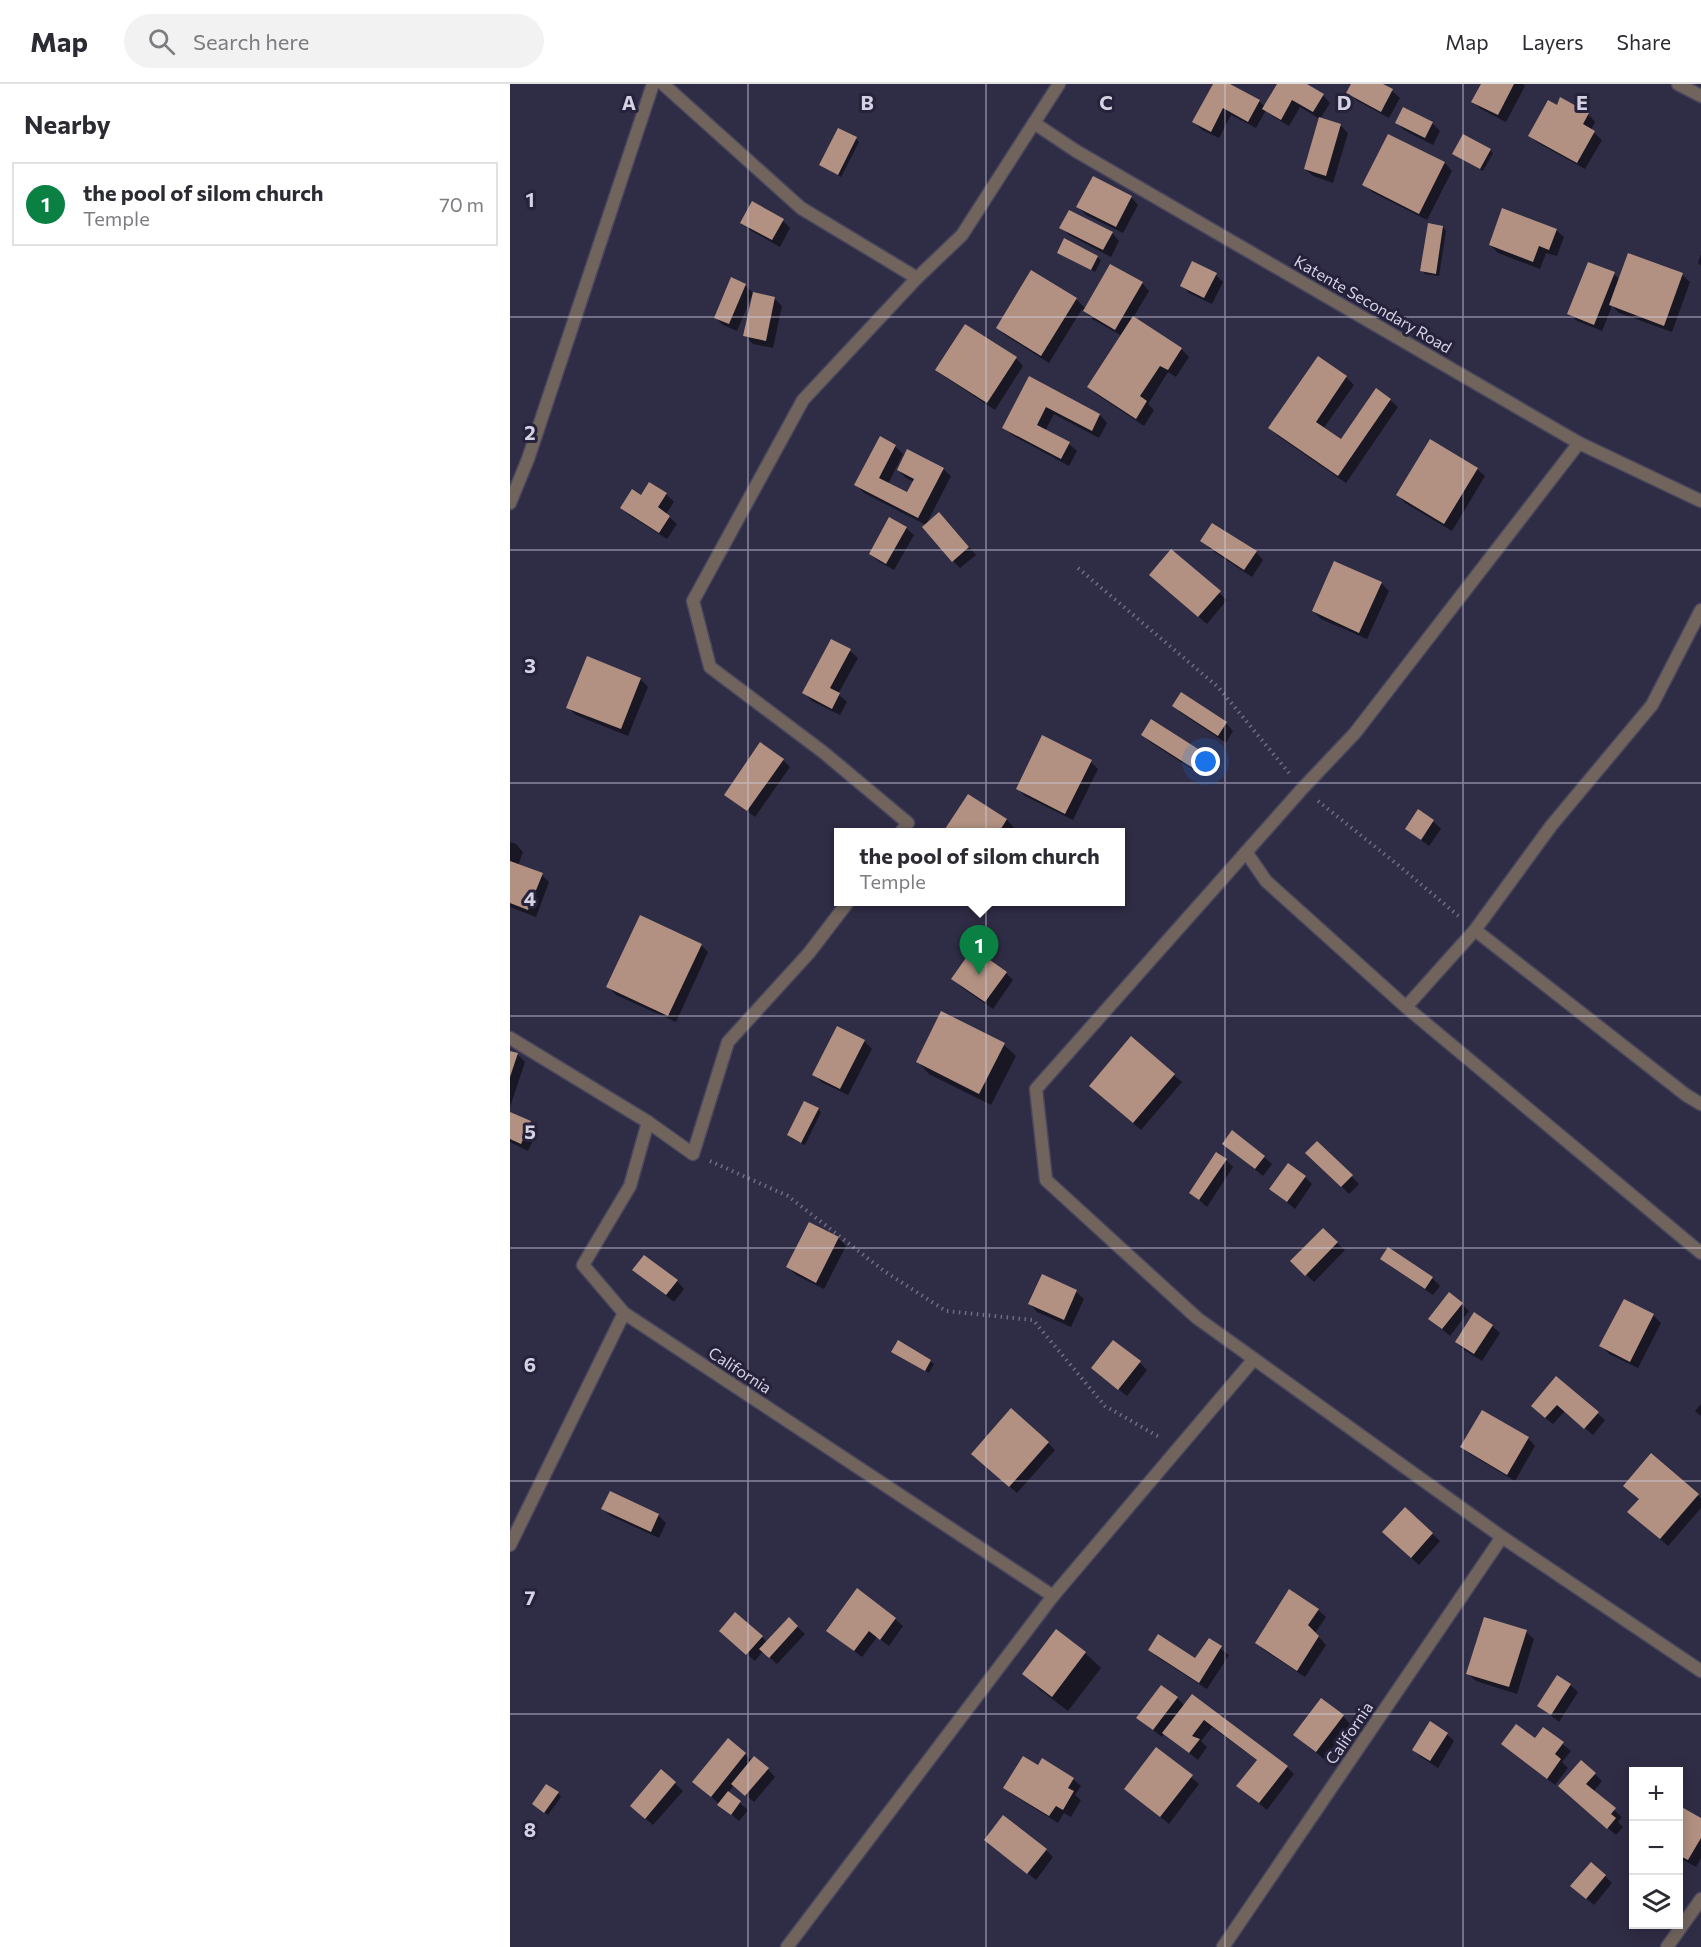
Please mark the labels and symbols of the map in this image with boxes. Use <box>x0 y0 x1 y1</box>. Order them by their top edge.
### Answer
text: A <box>622 90 636 114</box>
text: B <box>860 90 874 114</box>
text: C <box>1099 90 1113 114</box>
text: D <box>1337 90 1351 114</box>
text: E <box>1576 90 1588 114</box>
text: 1 <box>525 187 535 211</box>
street label: Katente Secondary Road <box>1291 251 1455 356</box>
text: 2 <box>524 420 536 444</box>
text: 3 <box>524 653 536 677</box>
your location <box>1191 747 1220 776</box>
text: 4 <box>524 886 536 910</box>
pin: 1 <box>960 926 998 975</box>
text: 5 <box>524 1119 536 1143</box>
street label: California <box>705 1342 775 1397</box>
text: 6 <box>524 1352 536 1376</box>
text: 7 <box>525 1585 536 1609</box>
street label: California <box>1321 1698 1376 1767</box>
text: 8 <box>524 1817 536 1841</box>

